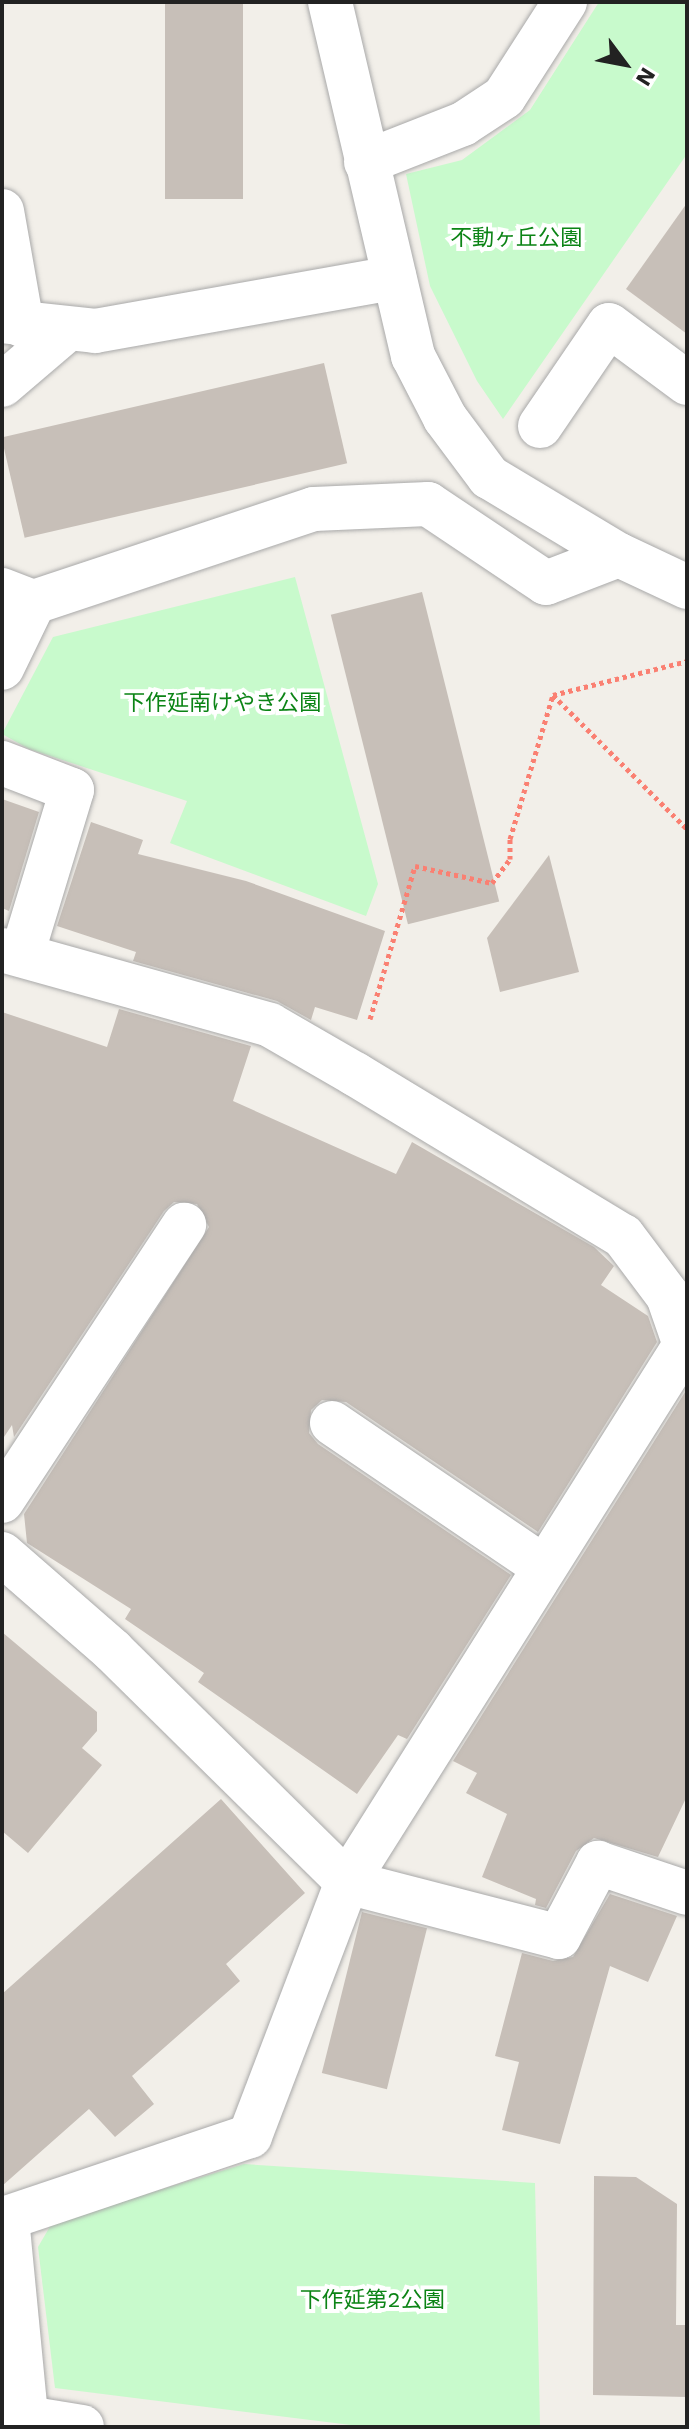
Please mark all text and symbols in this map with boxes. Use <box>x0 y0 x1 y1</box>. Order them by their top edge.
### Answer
north arrow <box>585 24 665 104</box>
text: N <box>631 63 661 91</box>
park label: 不動ヶ丘公園 <box>450 225 582 251</box>
park label: 下作延南けやき公園 <box>123 690 321 716</box>
park label: 下作延第2公園 <box>300 2287 444 2313</box>

